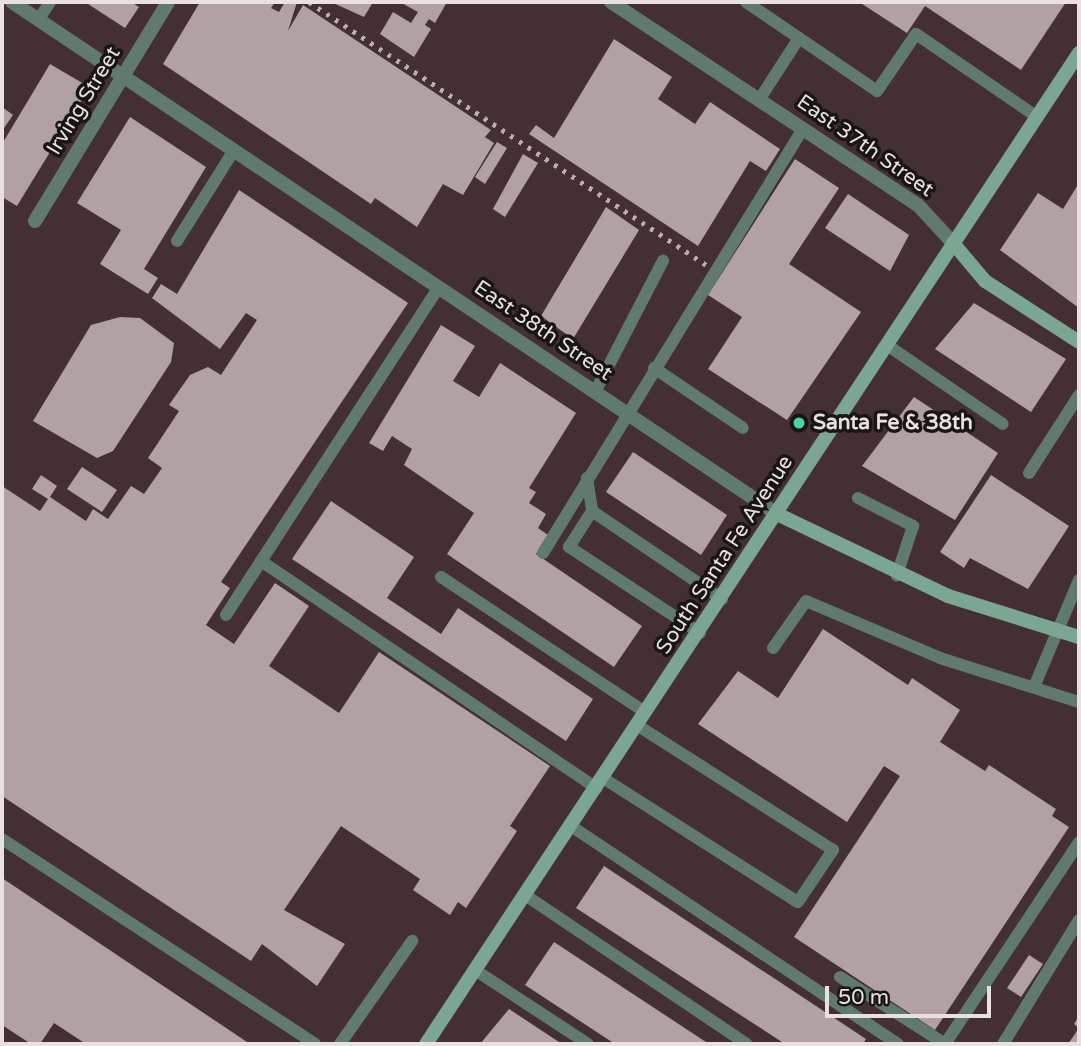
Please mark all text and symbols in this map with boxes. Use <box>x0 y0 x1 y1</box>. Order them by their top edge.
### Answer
street label: Irving Street <box>42 42 126 160</box>
street label: East 37th Street <box>792 89 938 203</box>
street label: East 38th Street <box>469 275 617 387</box>
place label: Santa Fe & 38th <box>813 410 973 436</box>
marker: Santa Fe & 38th <box>791 415 807 431</box>
street label: South Santa Fe Avenue <box>651 451 799 659</box>
scale bar <box>829 972 995 1016</box>
text: 50 m <box>838 985 889 1010</box>

